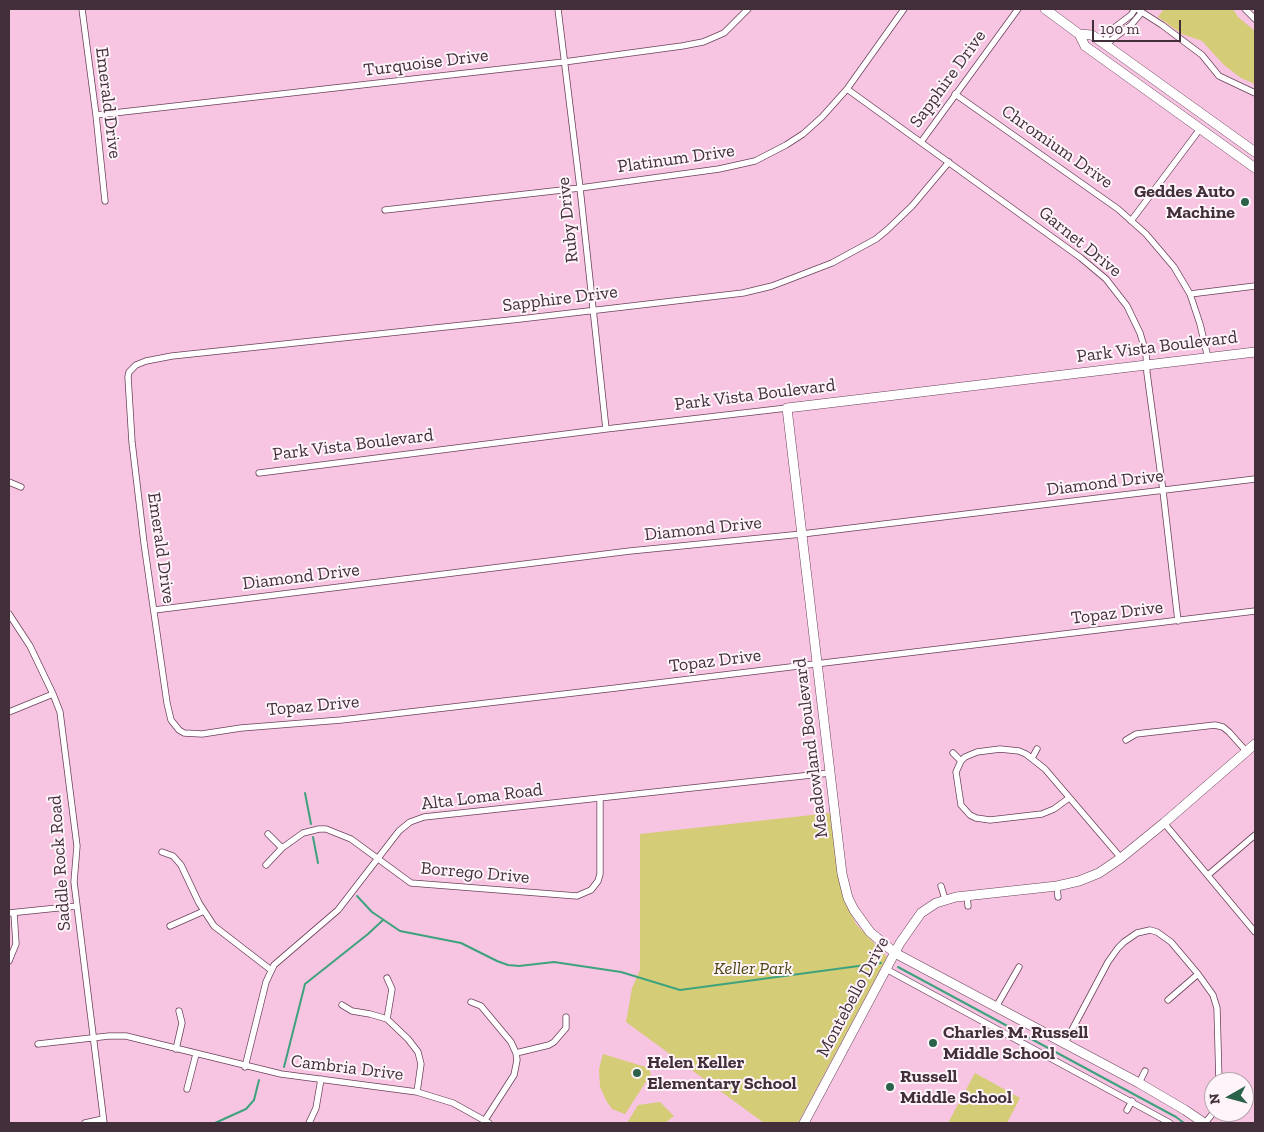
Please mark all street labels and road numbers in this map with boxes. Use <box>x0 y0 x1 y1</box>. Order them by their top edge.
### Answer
street label: Sapphire Drive <box>905 26 991 132</box>
street label: Turquoise Drive <box>362 45 490 81</box>
street label: Emerald Drive <box>90 46 126 160</box>
street label: Chromium Drive <box>997 101 1117 193</box>
street label: Platinum Drive <box>616 140 736 178</box>
street label: Ruby Drive <box>553 176 583 264</box>
street label: Garnet Drive <box>1034 202 1126 282</box>
street label: Sapphire Drive <box>501 281 619 317</box>
street label: Park Vista Boulevard <box>1075 326 1239 368</box>
street label: Park Vista Boulevard <box>673 374 837 416</box>
street label: Park Vista Boulevard <box>271 424 435 466</box>
street label: Diamond Drive <box>1045 465 1165 501</box>
street label: Emerald Drive <box>143 491 179 605</box>
street label: Diamond Drive <box>643 512 763 546</box>
street label: Diamond Drive <box>241 559 361 595</box>
street label: Topaz Drive <box>1070 597 1164 629</box>
street label: Topaz Drive <box>668 645 762 677</box>
street label: Meadowland Boulevard <box>789 657 833 839</box>
street label: Topaz Drive <box>266 691 360 721</box>
street label: Alta Loma Road <box>420 779 544 815</box>
street label: Saddle Rock Road <box>44 794 76 932</box>
street label: Borrego Drive <box>420 857 530 889</box>
street label: Montebello Drive <box>812 933 894 1061</box>
street label: Cambria Drive <box>289 1050 405 1086</box>

